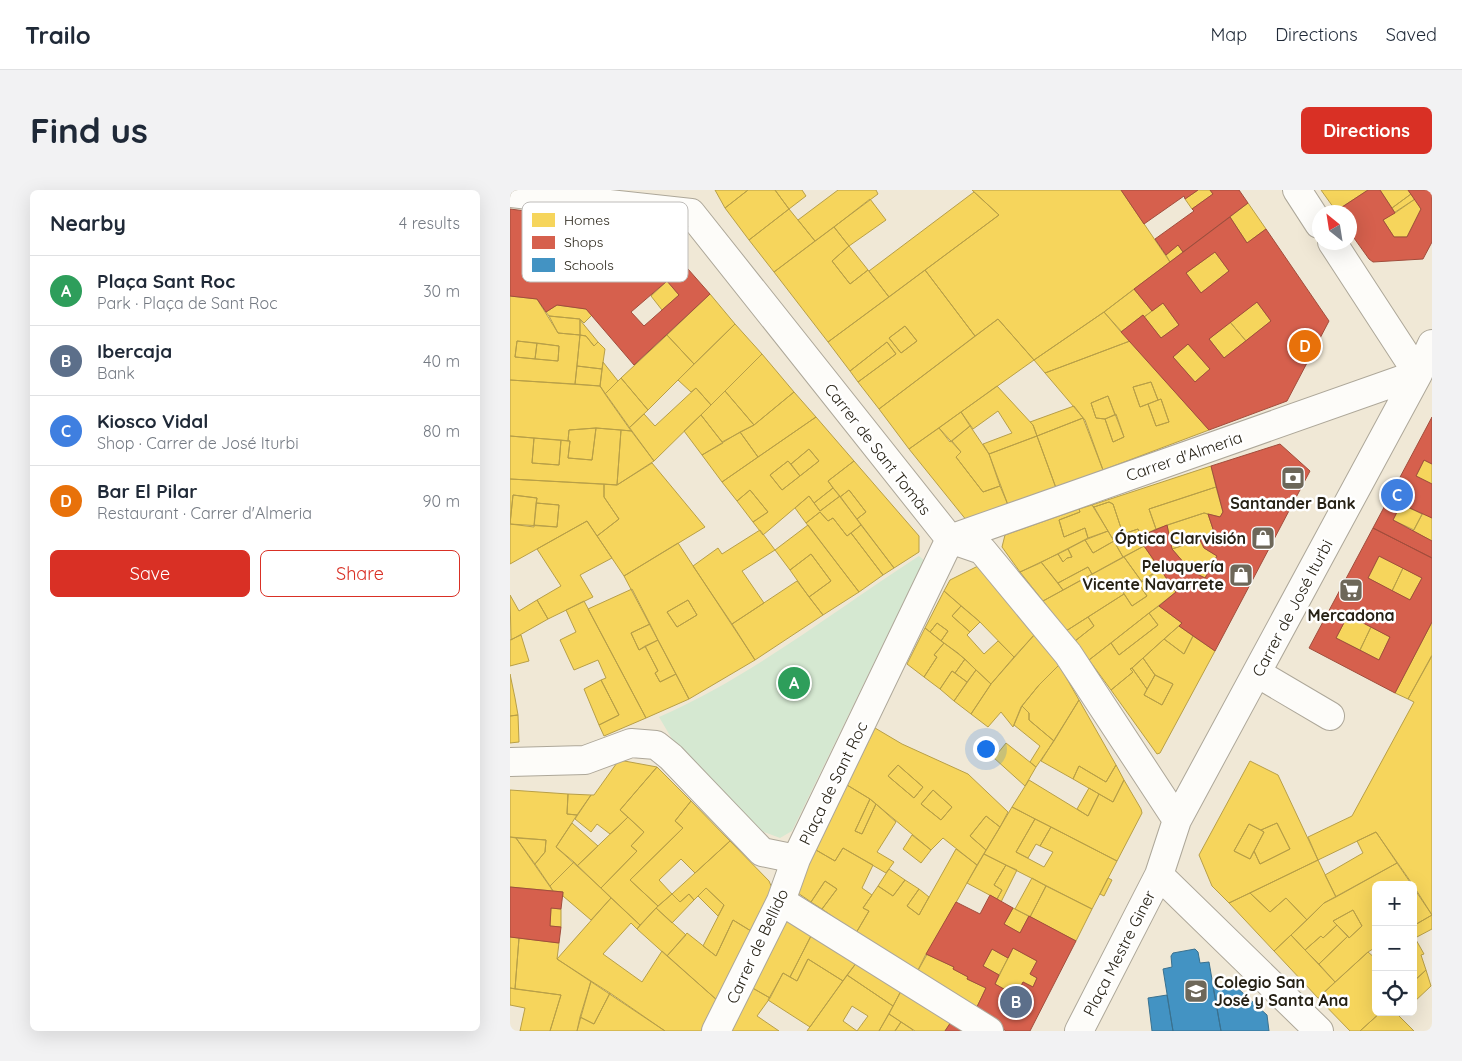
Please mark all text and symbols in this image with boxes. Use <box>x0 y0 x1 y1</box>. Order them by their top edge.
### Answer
text: Trailo <box>25 20 91 50</box>
text: Map <box>1210 23 1247 46</box>
text: Directions <box>1275 23 1358 46</box>
text: Saved <box>1386 23 1437 46</box>
button: Directions <box>1301 107 1432 154</box>
text: Find us <box>30 108 148 152</box>
legend <box>522 202 688 282</box>
north arrow <box>1312 205 1357 250</box>
text: Nearby <box>50 210 126 236</box>
text: Homes <box>564 211 610 229</box>
text: 4 results <box>399 213 460 233</box>
text: Shops <box>564 233 603 251</box>
text: Schools <box>564 256 614 274</box>
text: Plaça Sant Roc <box>97 269 235 293</box>
text: A <box>61 281 71 301</box>
text: 30 m <box>423 281 460 301</box>
text: Park · Plaça de Sant Roc <box>97 293 277 313</box>
pin: D <box>1289 327 1321 365</box>
text: Ibercaja <box>97 339 172 363</box>
text: B <box>61 351 71 371</box>
text: 40 m <box>423 351 460 371</box>
text: Bank <box>97 363 135 383</box>
street label: Carrer de Sant Tomàs <box>820 379 936 519</box>
text: Kiosco Vidal <box>97 409 208 433</box>
text: C <box>61 421 71 441</box>
text: 80 m <box>423 421 460 441</box>
street label: Carrer d'Almeria <box>1123 427 1245 485</box>
text: Shop · Carrer de José Iturbi <box>97 433 299 453</box>
bank icon: Santander Bank <box>1280 465 1306 491</box>
pin: C <box>1381 476 1413 514</box>
text: Bar El Pilar <box>97 479 198 503</box>
text: D <box>60 491 72 511</box>
text: 90 m <box>423 491 460 511</box>
place label: Santander Bank <box>1230 493 1356 513</box>
text: Restaurant · Carrer d'Almeria <box>97 503 312 523</box>
shop icon: Óptica Clarvisión <box>1250 525 1276 551</box>
place label: Óptica Clarvisión <box>1115 528 1246 548</box>
street label: Carrer de José Iturbi <box>1247 536 1337 680</box>
button: Save <box>50 550 250 597</box>
button: Share <box>260 550 460 597</box>
place label: Peluquería Vicente Navarrete <box>1082 556 1224 594</box>
shop icon: Peluquería Vicente Navarrete <box>1228 562 1254 588</box>
supermarket icon: Mercadona <box>1338 577 1364 603</box>
place label: Mercadona <box>1307 605 1395 625</box>
pin: A <box>778 664 810 702</box>
street label: Plaça de Sant Roc <box>794 718 872 848</box>
your location <box>973 736 999 762</box>
map controls <box>1372 881 1417 1016</box>
button: + <box>1372 881 1417 926</box>
street label: Carrer de Bellido <box>722 885 792 1007</box>
street label: Plaça Mestre Giner <box>1079 887 1159 1019</box>
button: − <box>1372 926 1417 971</box>
button: locate <box>1372 971 1417 1016</box>
place label: Colegio San José y Santa Ana <box>1214 972 1348 1010</box>
school or university icon: Colegio San José y Santa Ana <box>1183 978 1209 1004</box>
pin: B <box>1000 983 1032 1021</box>

